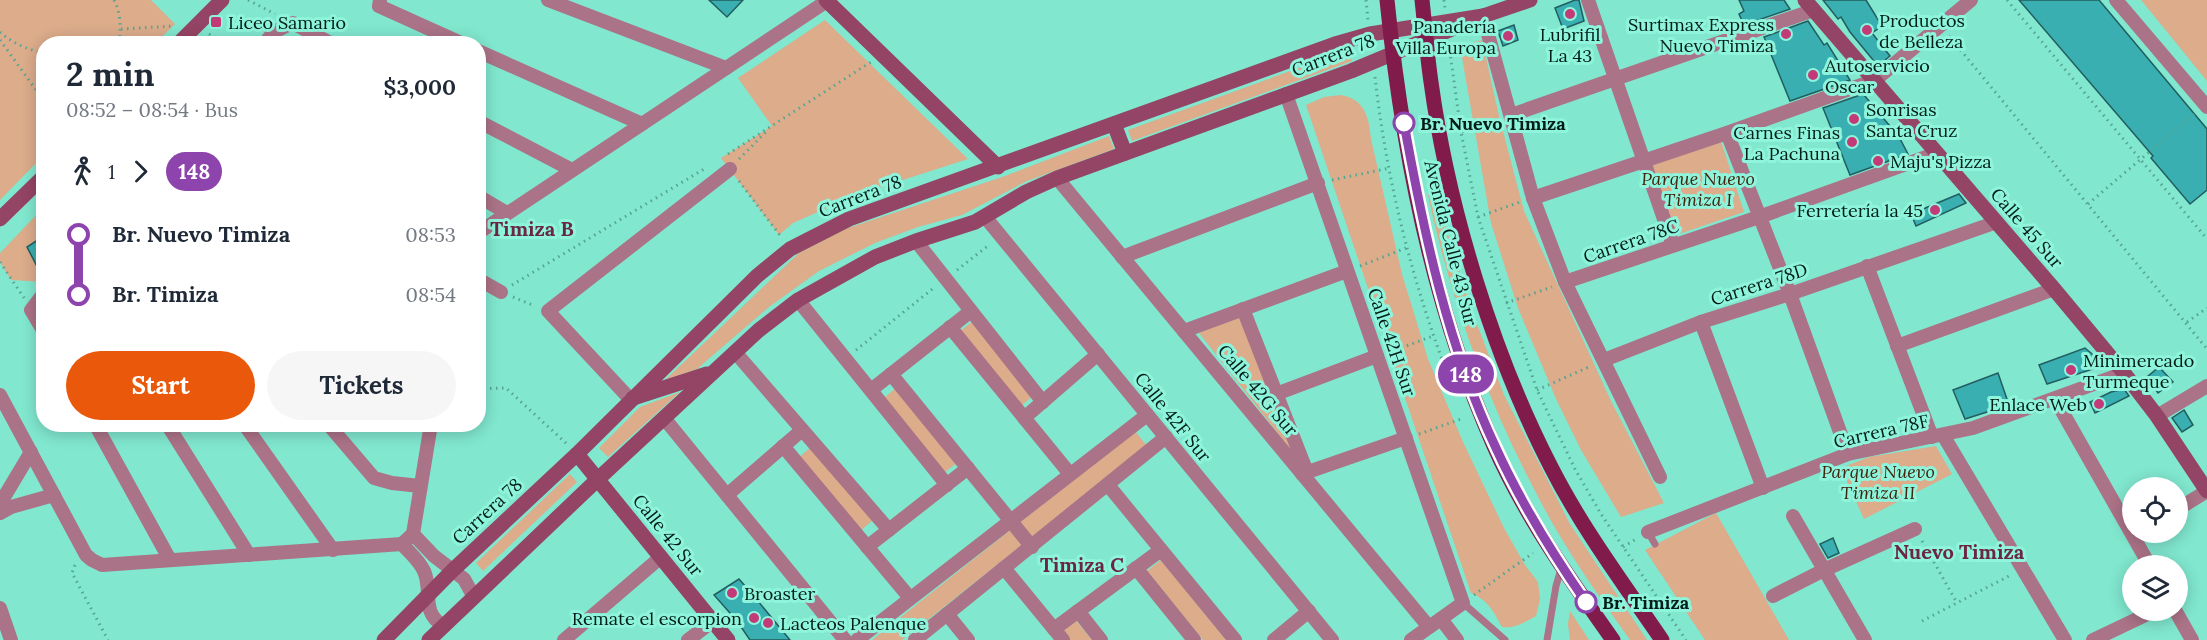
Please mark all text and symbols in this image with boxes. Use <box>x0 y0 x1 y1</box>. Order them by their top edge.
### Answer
marker: Lubrifil La 43 <box>1563 7 1577 21</box>
place label: Productos de Belleza <box>1879 9 1965 53</box>
place label: Liceo Samario <box>228 11 346 34</box>
place label: Surtimax Express Nuevo Timiza <box>1628 13 1774 57</box>
marker: Liceo Samario <box>209 15 223 29</box>
place label: Panadería Villa Europa <box>1395 15 1496 59</box>
place label: Lubrifil La 43 <box>1540 23 1600 67</box>
marker: Productos de Belleza <box>1860 23 1874 37</box>
marker: Surtimax Express Nuevo Timiza <box>1779 27 1793 41</box>
street label: Carrera 78 <box>1288 29 1378 81</box>
marker: Panadería Villa Europa <box>1501 29 1515 43</box>
text: 2 min <box>66 53 154 95</box>
place label: Autoservicio Oscar <box>1824 54 1930 98</box>
marker: Autoservicio Oscar <box>1806 68 1820 82</box>
text: $3,000 <box>384 73 456 101</box>
text: 08:52 – 08:54 · Bus <box>66 97 238 122</box>
place label: Sonrisas Santa Cruz <box>1866 98 1958 142</box>
marker: Br. Nuevo Timiza <box>1393 112 1415 134</box>
place label: Br. Nuevo Timiza <box>1420 112 1566 135</box>
marker: Sonrisas Santa Cruz <box>1847 112 1861 126</box>
place label: Carnes Finas La Pachuna <box>1733 121 1840 165</box>
marker: Carnes Finas La Pachuna <box>1845 135 1859 149</box>
place label: Maju's Pizza <box>1890 150 1992 173</box>
marker: Maju's Pizza <box>1871 154 1885 168</box>
icon: walk <box>66 155 99 188</box>
icon: forward <box>124 155 157 188</box>
street label: Avenida Calle 43 Sur <box>1419 157 1483 328</box>
text: 148 <box>178 158 210 185</box>
text: 1 <box>108 159 115 184</box>
park label: Parque Nuevo Timiza I <box>1641 167 1755 211</box>
street label: Carrera 78 <box>815 170 905 222</box>
street label: Calle 45 Sur <box>1986 183 2068 273</box>
place label: Ferretería la 45 <box>1796 199 1923 222</box>
marker: Ferretería la 45 <box>1928 203 1942 217</box>
street label: Carrera 78C <box>1580 214 1682 268</box>
district label: Timiza B <box>490 216 574 241</box>
text: Br. Nuevo Timiza <box>112 220 290 248</box>
text: 08:53 <box>405 222 456 247</box>
street label: Carrera 78D <box>1708 258 1810 310</box>
text: Br. Timiza <box>112 280 218 308</box>
text: 08:54 <box>406 282 456 307</box>
street label: Calle 42H Sur <box>1363 285 1421 399</box>
street label: Calle 42G Sur <box>1213 339 1303 441</box>
place label: Minimercado Turmeque <box>2083 349 2194 393</box>
button: Start <box>66 351 255 420</box>
button: Tickets <box>267 351 456 420</box>
line badge: 148 <box>1432 354 1500 394</box>
text: 148 <box>1450 361 1482 388</box>
marker: Minimercado Turmeque <box>2064 363 2078 377</box>
street label: Calle 42F Sur <box>1130 367 1216 467</box>
place label: Enlace Web <box>1989 393 2087 416</box>
marker: Enlace Web <box>2092 397 2106 411</box>
street label: Carrera 78F <box>1831 409 1931 453</box>
park label: Parque Nuevo Timiza II <box>1821 460 1935 504</box>
street label: Carrera 78 <box>447 473 527 549</box>
map controls <box>2122 477 2188 621</box>
button: locate <box>2122 477 2188 543</box>
street label: Calle 42 Sur <box>628 489 708 581</box>
district label: Nuevo Timiza <box>1894 539 2025 564</box>
district label: Timiza C <box>1040 552 1124 577</box>
button: layers <box>2122 555 2188 621</box>
place label: Broaster <box>744 582 816 605</box>
marker: Broaster <box>725 586 739 600</box>
marker: Br. Timiza <box>1575 591 1597 613</box>
place label: Br. Timiza <box>1602 591 1690 614</box>
place label: Remate el escorpion <box>572 607 742 630</box>
marker: Remate el escorpion <box>747 611 761 625</box>
place label: Lacteos Palenque <box>780 612 927 635</box>
marker: Lacteos Palenque <box>761 616 775 630</box>

